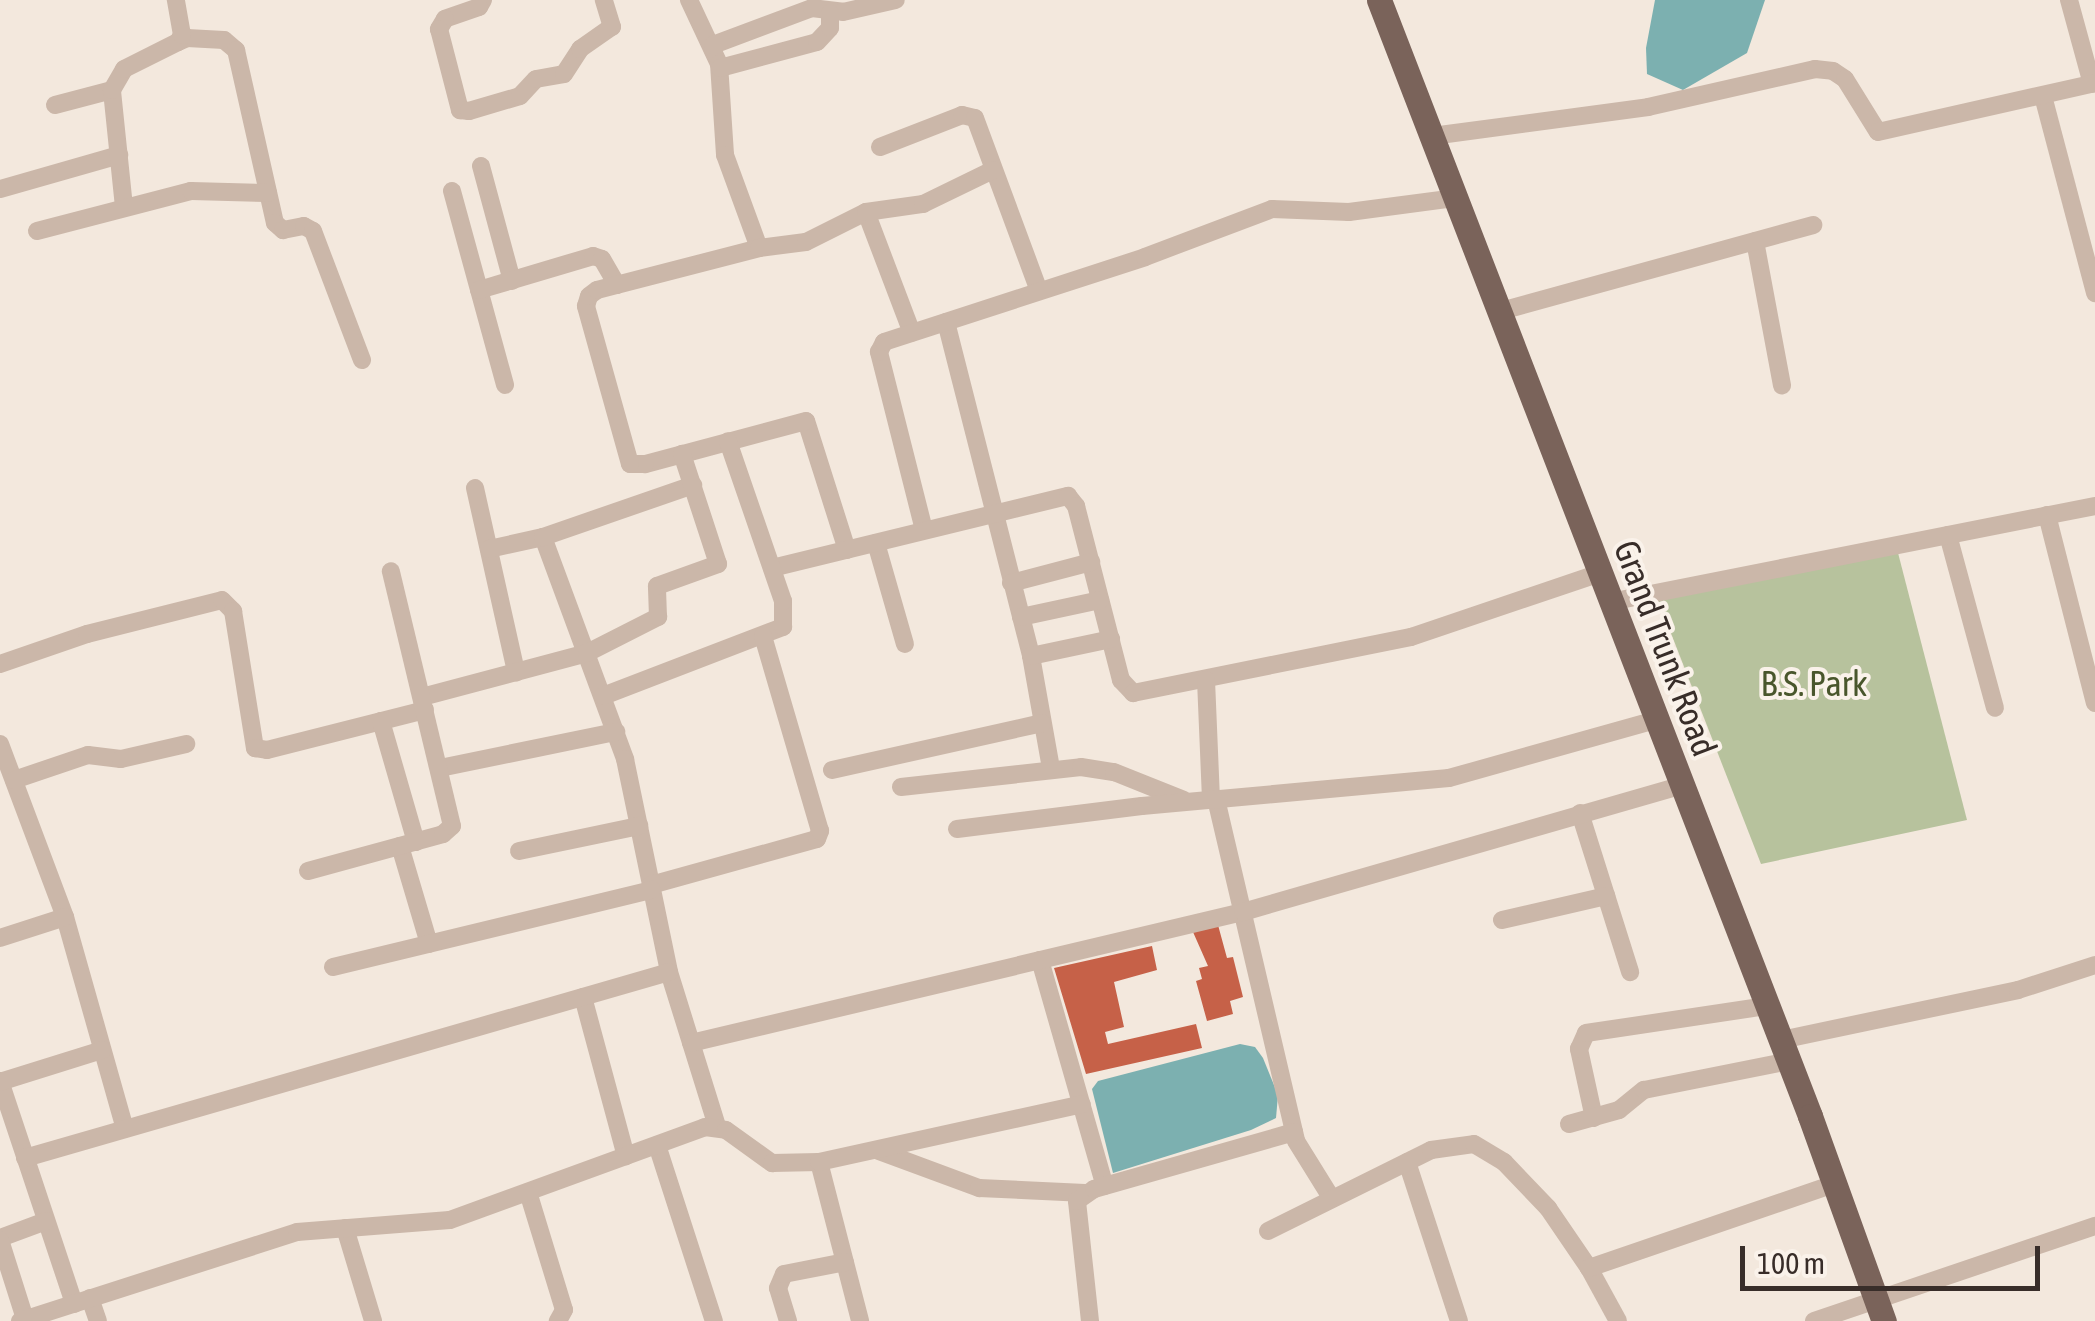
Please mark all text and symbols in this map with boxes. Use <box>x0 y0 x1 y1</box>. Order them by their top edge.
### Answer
street label: Grand Trunk Road <box>1606 534 1726 762</box>
park label: B.S. Park <box>1761 662 1867 704</box>
scale bar <box>1745 1226 2045 1288</box>
text: 100 m <box>1757 1246 1825 1280</box>

